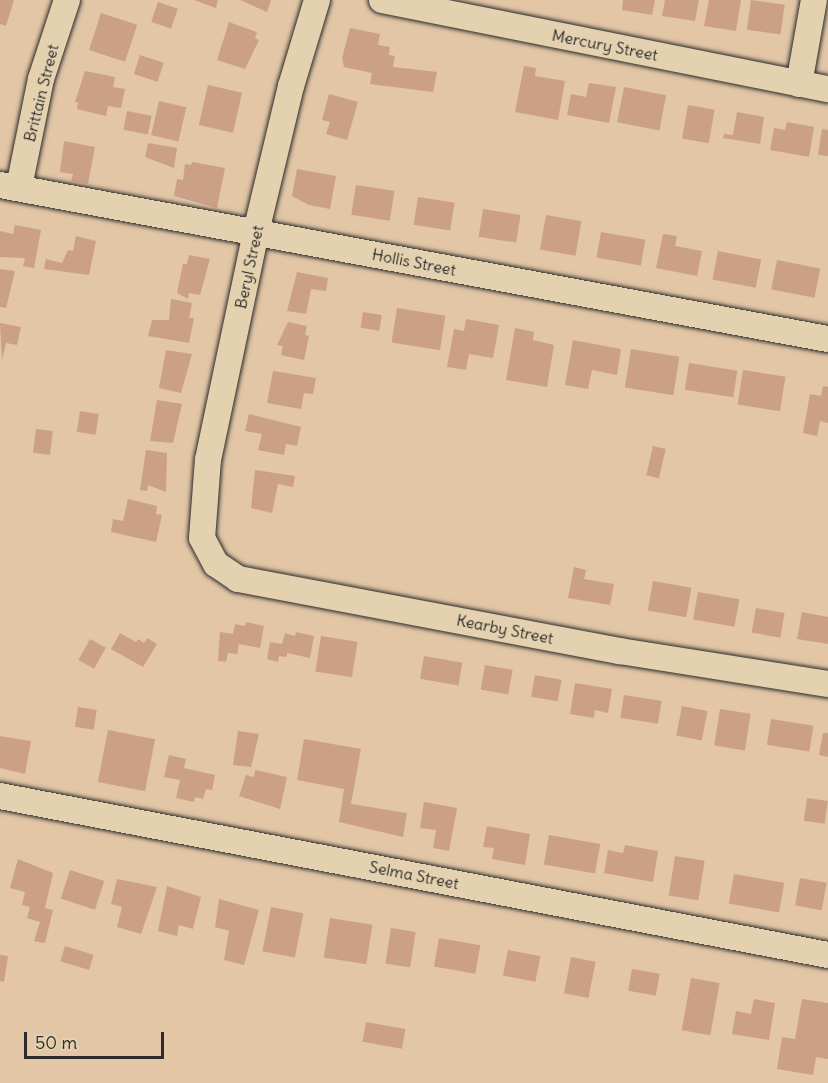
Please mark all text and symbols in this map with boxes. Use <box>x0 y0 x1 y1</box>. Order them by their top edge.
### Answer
street label: Mercury Street <box>550 25 660 65</box>
street label: Brittain Street <box>20 42 62 144</box>
street label: Beryl Street <box>231 224 267 310</box>
street label: Hollis Street <box>370 244 458 280</box>
street label: Kearby Street <box>455 610 555 648</box>
street label: Selma Street <box>368 857 460 893</box>
scale bar <box>27 1020 166 1058</box>
text: 50 m <box>35 1031 77 1054</box>

